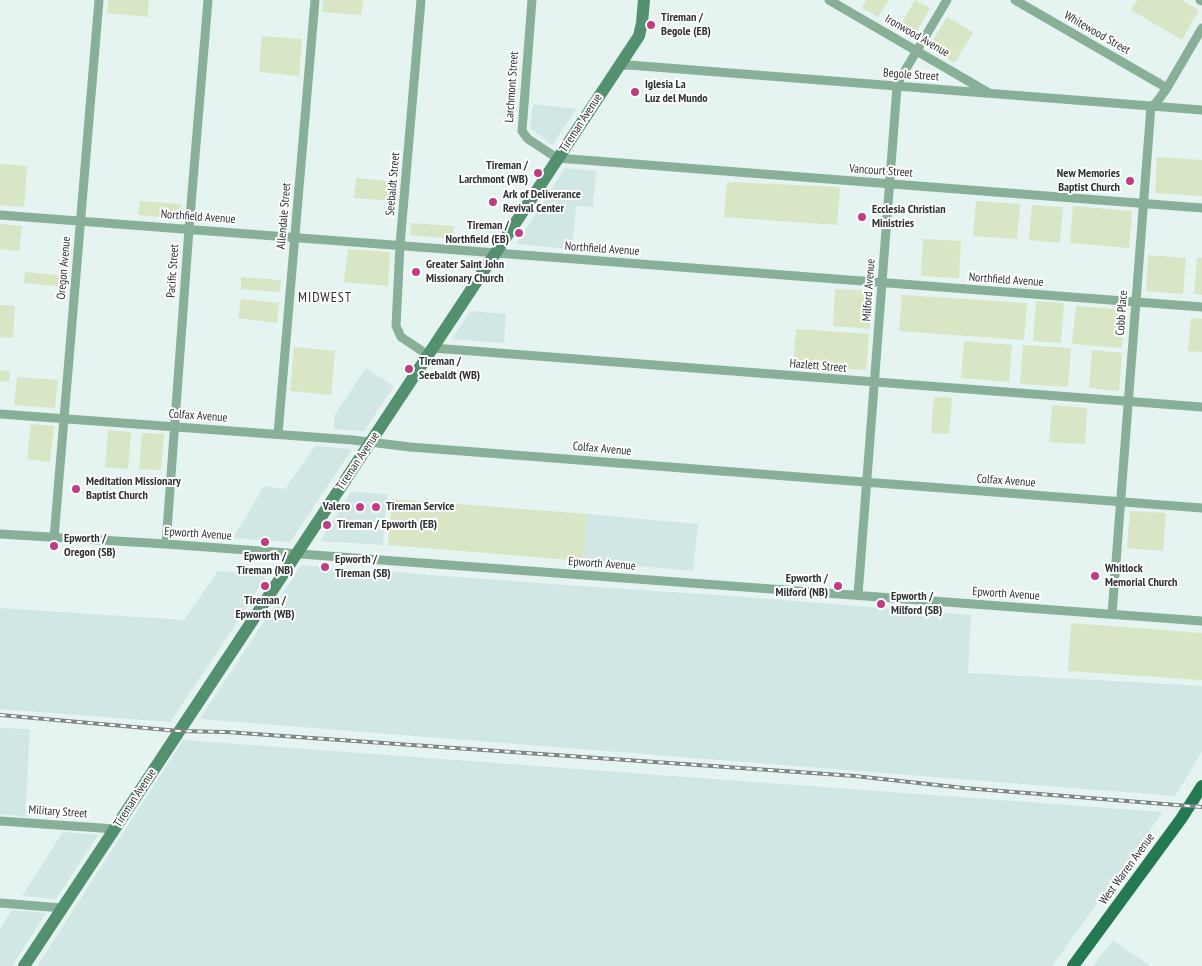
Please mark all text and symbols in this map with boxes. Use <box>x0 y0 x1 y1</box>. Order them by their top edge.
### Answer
street label: Whitewood Street <box>1061 8 1133 58</box>
place label: Tireman / Begole (EB) <box>661 11 711 39</box>
street label: Ironwood Avenue <box>882 12 952 60</box>
marker: Tireman / Begole (EB) <box>645 19 657 31</box>
street label: Larchmont Street <box>502 51 522 123</box>
street label: Begole Street <box>883 66 939 84</box>
place label: Iglesia La Luz del Mundo <box>645 78 708 106</box>
marker: Iglesia La Luz del Mundo <box>629 86 641 98</box>
street label: Tireman Avenue <box>557 91 605 155</box>
street label: Seebaldt Street <box>383 152 403 216</box>
place label: Tireman / Larchmont (WB) <box>459 159 528 187</box>
street label: Vancourt Street <box>849 162 913 180</box>
marker: Tireman / Larchmont (WB) <box>532 167 544 179</box>
place label: New Memories Baptist Church <box>1057 167 1120 195</box>
marker: New Memories Baptist Church <box>1124 175 1136 187</box>
street label: Allendale Street <box>274 182 294 250</box>
place label: Ark of Deliverance Revival Center <box>503 188 581 216</box>
marker: Ark of Deliverance Revival Center <box>487 196 499 208</box>
place label: Ecclesia Christian Ministries <box>872 203 946 231</box>
street label: Northfield Avenue <box>160 207 236 227</box>
marker: Ecclesia Christian Ministries <box>856 211 868 223</box>
place label: Tireman / Northfield (EB) <box>445 219 509 247</box>
marker: Tireman / Northfield (EB) <box>513 227 525 239</box>
street label: Oregon Avenue <box>54 236 74 300</box>
street label: Northfield Avenue <box>564 239 640 259</box>
street label: Pacific Street <box>164 244 182 298</box>
place label: Greater Saint John Missionary Church <box>426 258 504 286</box>
street label: Milford Avenue <box>860 258 878 322</box>
marker: Greater Saint John Missionary Church <box>410 266 422 278</box>
street label: Northfield Avenue <box>968 270 1044 290</box>
district label: MIDWEST <box>297 290 353 306</box>
street label: Cobb Place <box>1113 290 1131 336</box>
place label: Tireman / Seebaldt (WB) <box>419 355 480 383</box>
street label: Hazlett Street <box>789 356 847 376</box>
marker: Tireman / Seebaldt (WB) <box>403 363 415 375</box>
street label: Colfax Avenue <box>168 407 228 425</box>
street label: Tireman Avenue <box>333 429 383 493</box>
street label: Colfax Avenue <box>572 439 632 459</box>
street label: Colfax Avenue <box>976 472 1036 490</box>
place label: Meditation Missionary Baptist Church <box>86 475 181 503</box>
marker: Meditation Missionary Baptist Church <box>70 483 82 495</box>
place label: Valero <box>323 500 350 514</box>
place label: Tireman Service <box>386 500 454 514</box>
marker: Valero <box>354 501 366 513</box>
marker: Tireman Service <box>370 501 382 513</box>
place label: Tireman / Epworth (EB) <box>337 518 437 532</box>
marker: Tireman / Epworth (EB) <box>321 519 333 531</box>
street label: Epworth Avenue <box>164 524 232 544</box>
place label: Epworth / Oregon (SB) <box>64 532 116 560</box>
marker: Epworth / Tireman (NB) <box>259 536 271 548</box>
marker: Epworth / Oregon (SB) <box>48 540 60 552</box>
place label: Epworth / Tireman (NB) <box>237 550 293 578</box>
place label: Epworth / Tireman (SB) <box>335 553 391 581</box>
street label: Epworth Avenue <box>568 554 636 574</box>
marker: Epworth / Tireman (SB) <box>319 561 331 573</box>
place label: Whitlock Memorial Church <box>1105 562 1177 590</box>
marker: Whitlock Memorial Church <box>1089 570 1101 582</box>
place label: Epworth / Milford (NB) <box>776 572 828 600</box>
marker: Tireman / Epworth (WB) <box>259 580 271 592</box>
marker: Epworth / Milford (NB) <box>832 580 844 592</box>
street label: Epworth Avenue <box>972 584 1040 604</box>
place label: Epworth / Milford (SB) <box>891 590 942 618</box>
place label: Tireman / Epworth (WB) <box>235 594 295 622</box>
marker: Epworth / Milford (SB) <box>875 598 887 610</box>
street label: Tireman Avenue <box>111 766 159 830</box>
street label: Military Street <box>28 803 88 821</box>
street label: West Warren Avenue <box>1096 831 1158 907</box>

